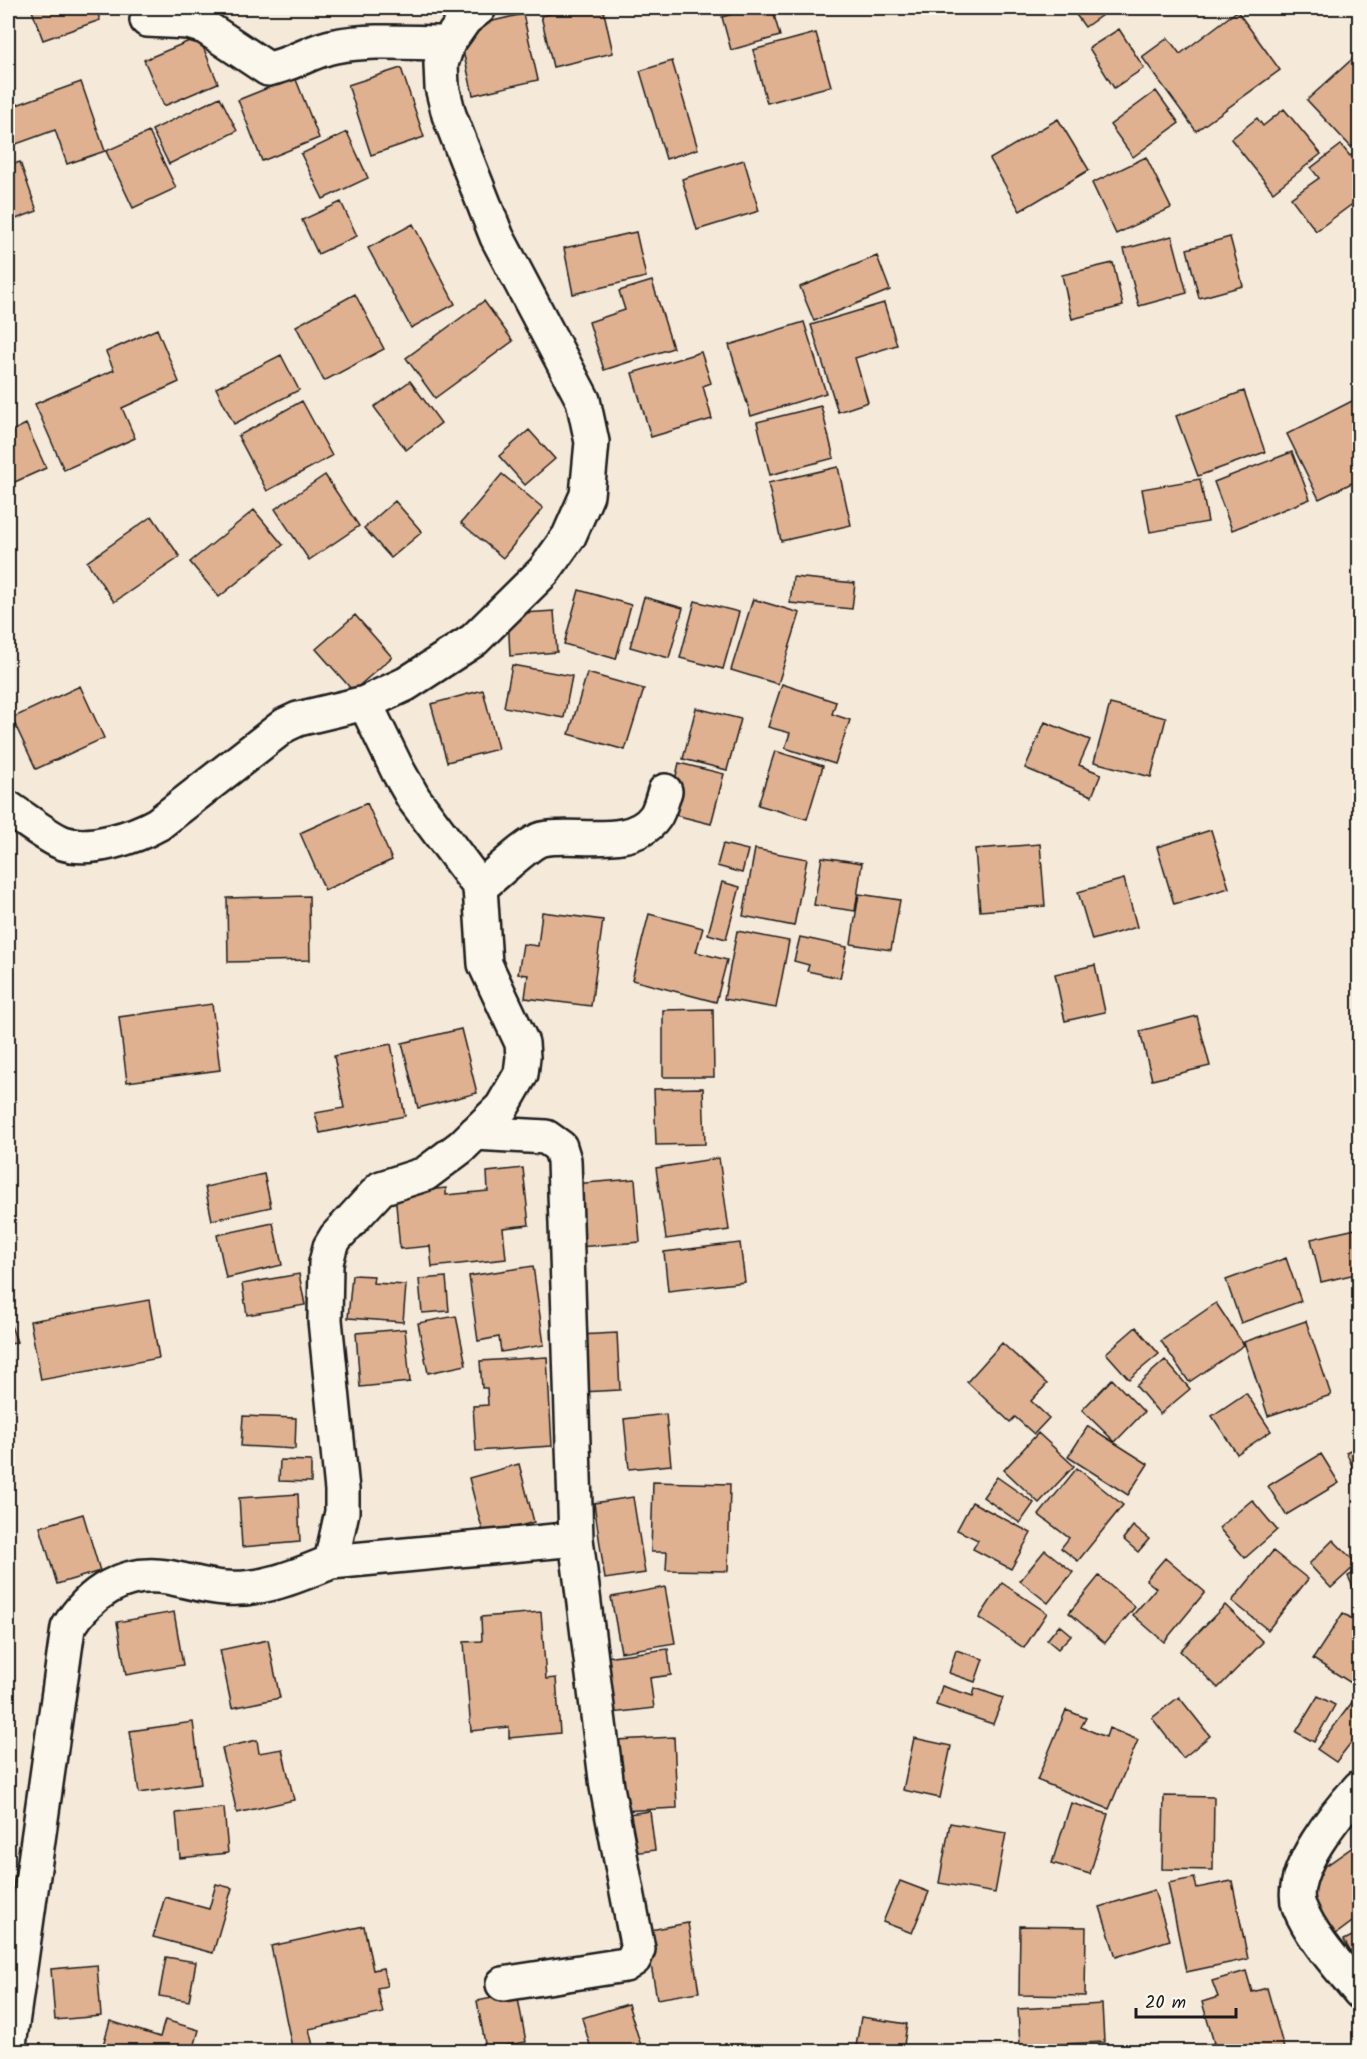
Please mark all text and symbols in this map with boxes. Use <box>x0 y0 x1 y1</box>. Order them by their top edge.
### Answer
scale bar <box>1136 1981 1236 2019</box>
text: 20 m <box>1145 1989 1186 2018</box>

